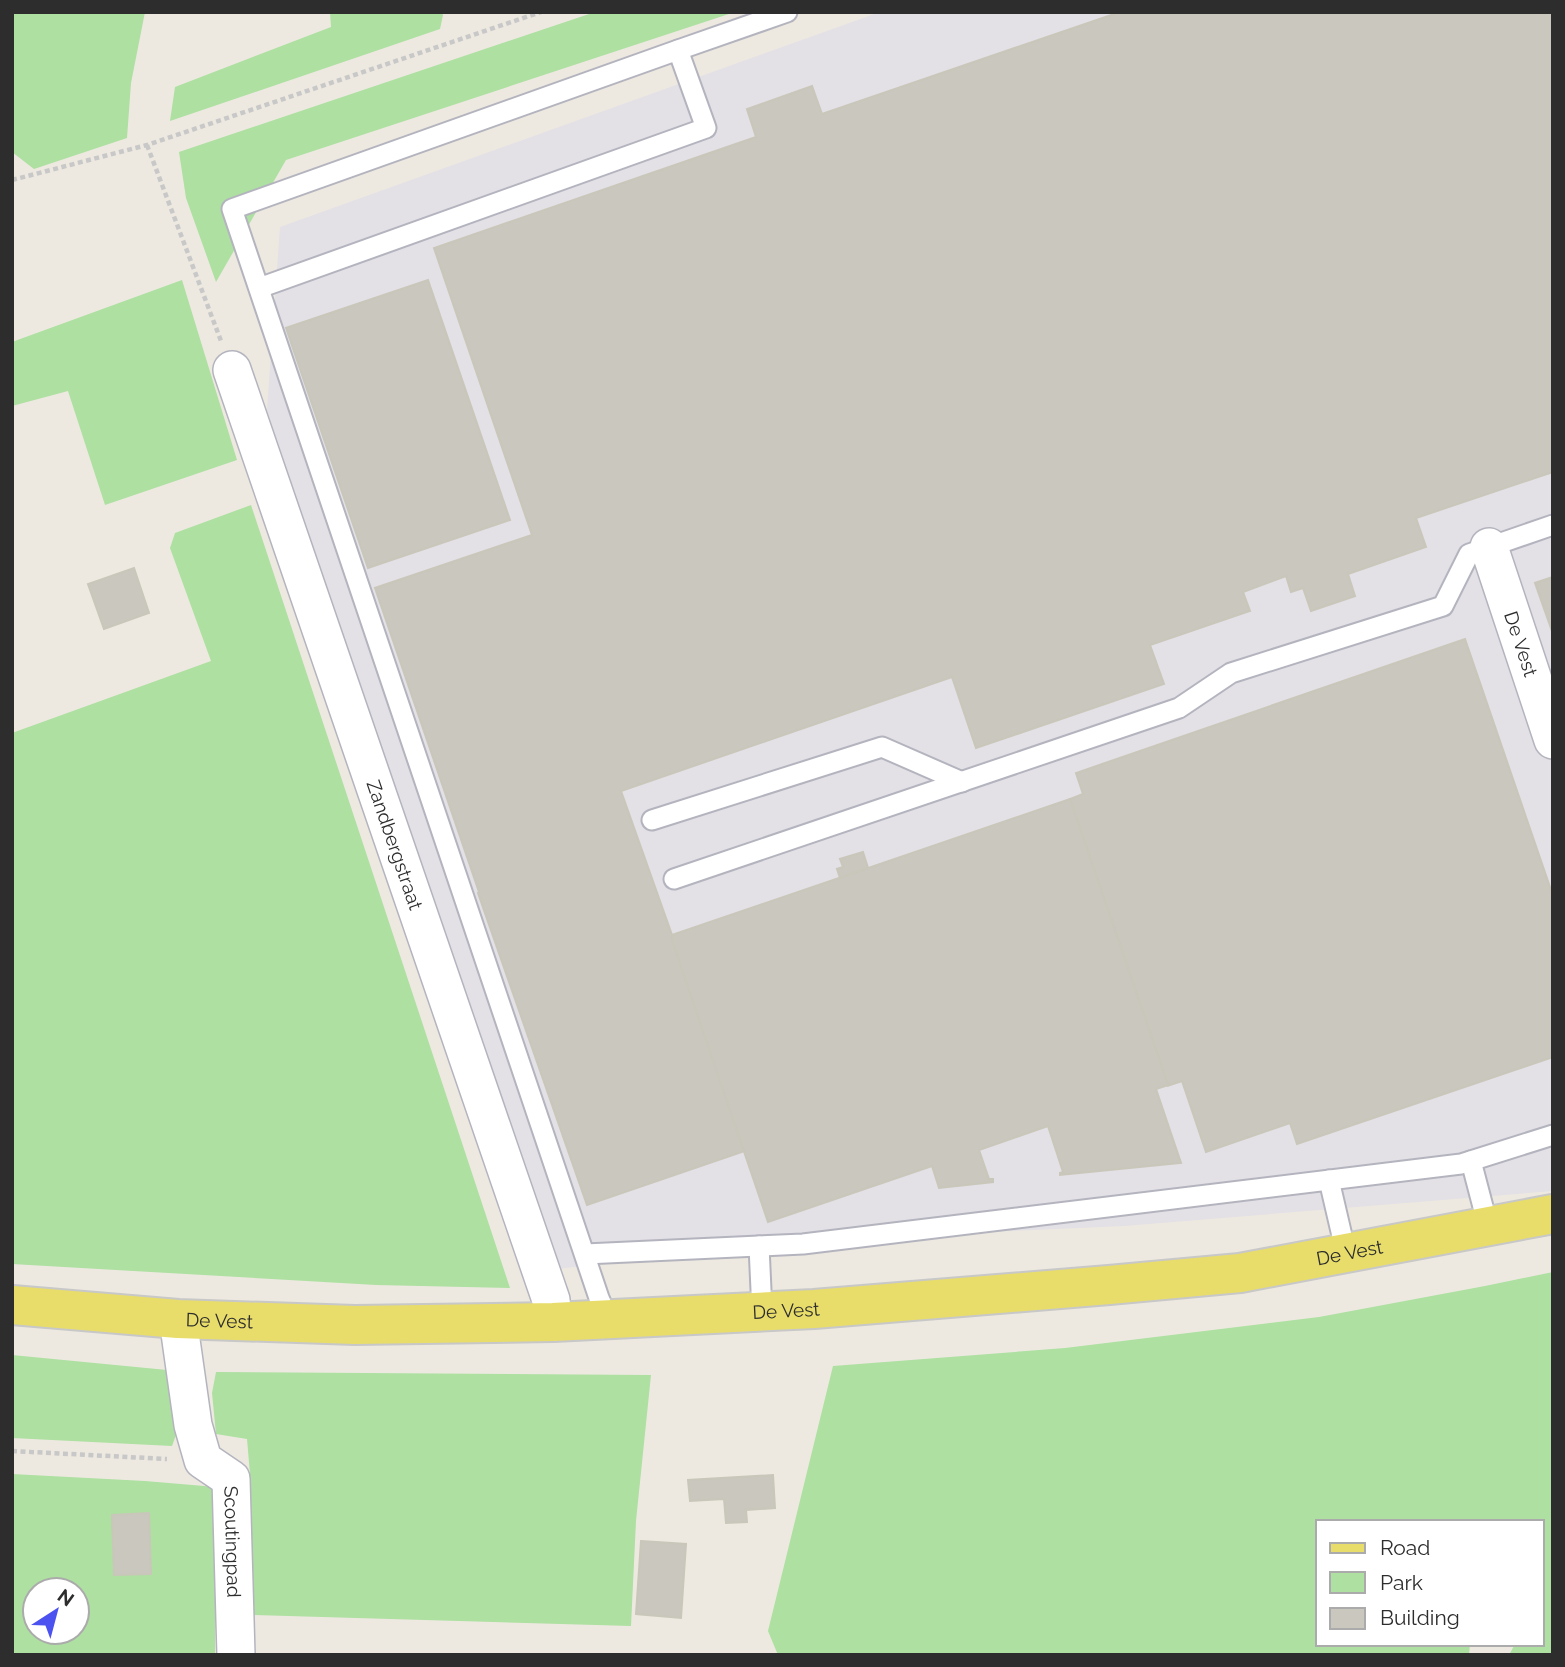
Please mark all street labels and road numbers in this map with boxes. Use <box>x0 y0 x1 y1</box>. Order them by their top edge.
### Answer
street label: De Vest <box>1500 608 1542 680</box>
street label: Zandbergstraat <box>362 777 427 913</box>
street label: De Vest <box>1314 1235 1385 1269</box>
street label: De Vest <box>752 1298 821 1323</box>
street label: De Vest <box>185 1308 254 1333</box>
street label: Scoutingpad <box>220 1485 245 1598</box>

